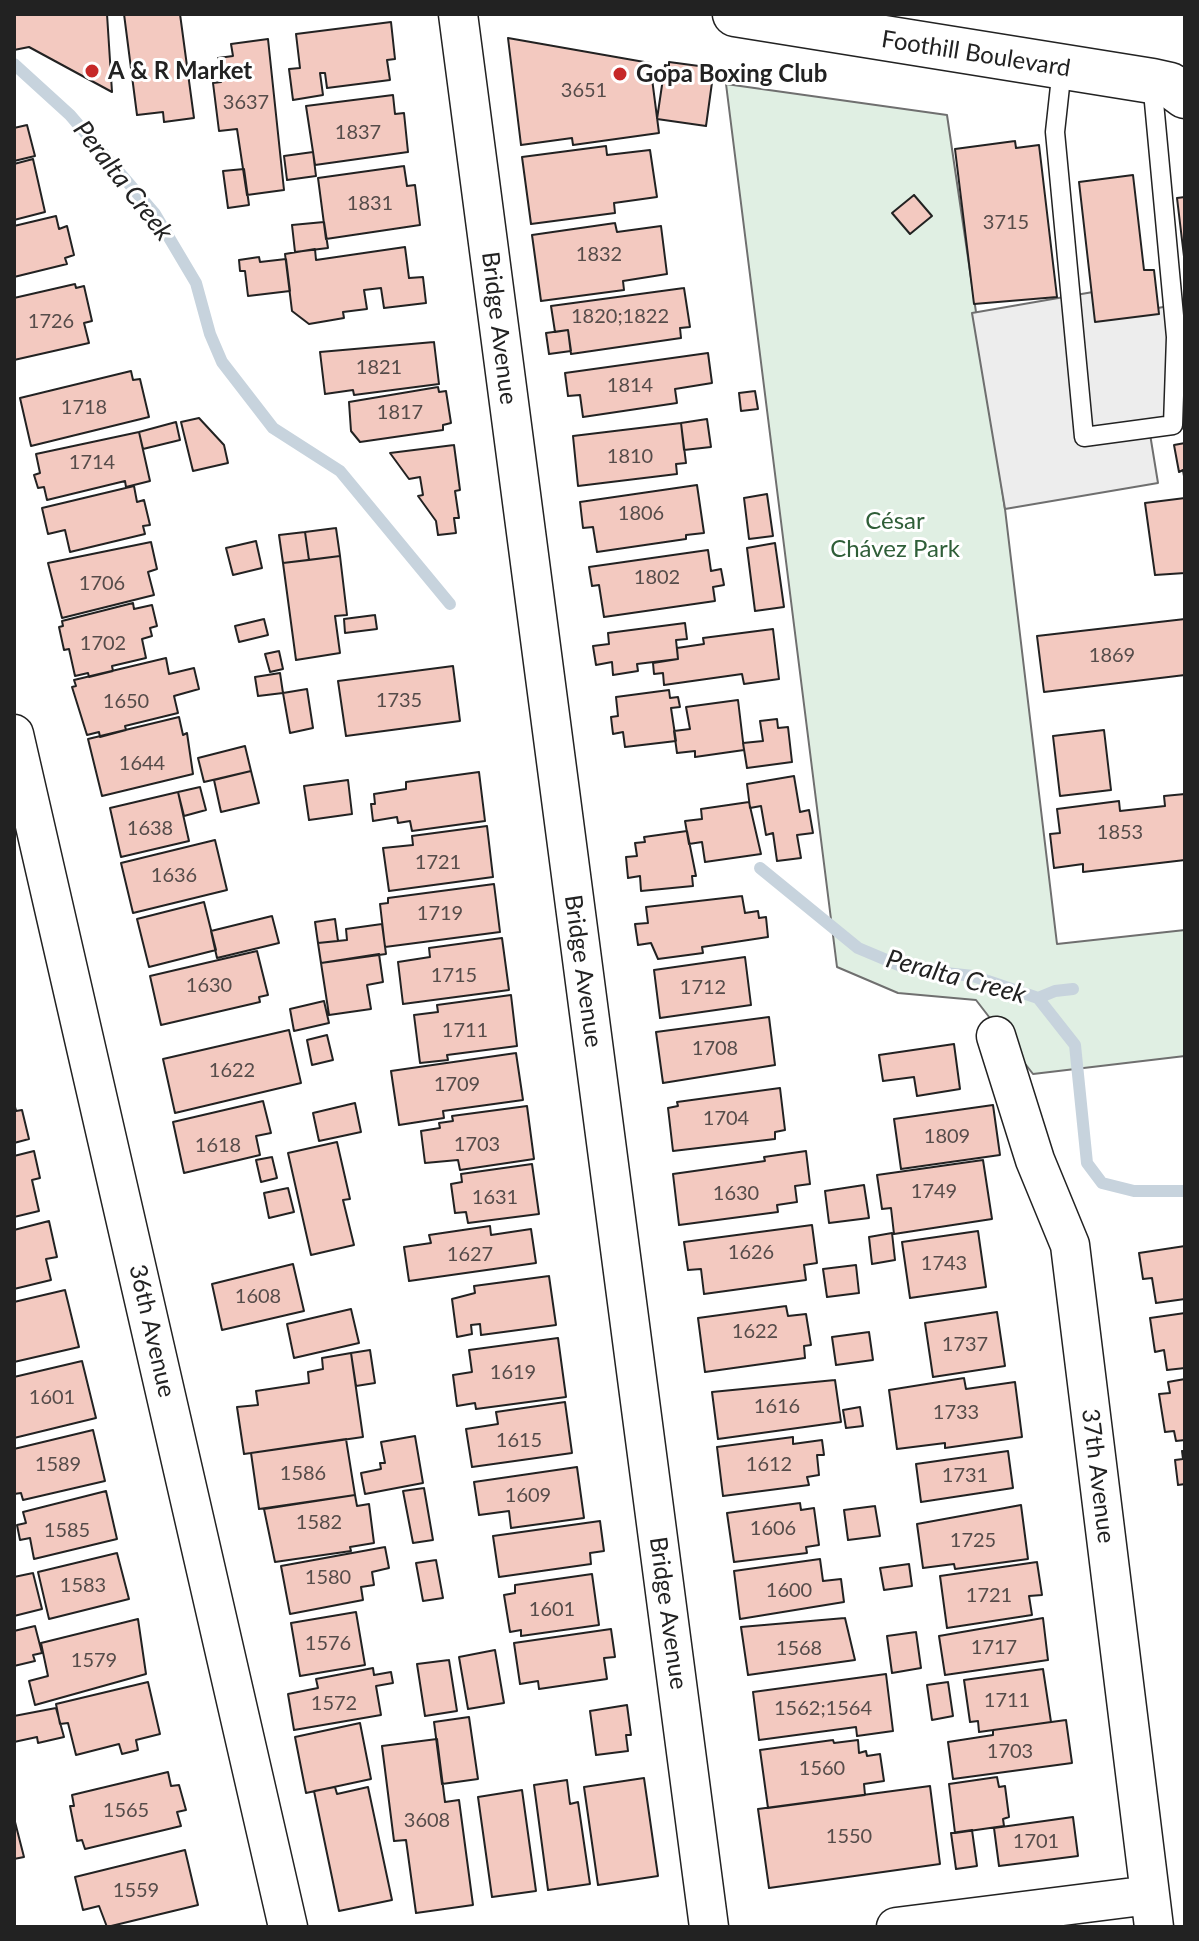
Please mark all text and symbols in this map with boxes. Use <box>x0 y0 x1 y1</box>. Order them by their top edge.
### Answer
street label: Foothill Boulevard <box>879 25 1073 83</box>
place label: A & R Market <box>108 57 252 85</box>
place label: Gopa Boxing Club <box>636 60 827 88</box>
marker: A & R Market <box>83 62 101 80</box>
marker: Gopa Boxing Club <box>611 65 629 83</box>
house number: 3651 <box>561 79 607 103</box>
house number: 3637 <box>223 91 269 115</box>
water label: Peralta Creek <box>66 115 180 247</box>
house number: 1837 <box>335 121 381 145</box>
house number: 1831 <box>347 192 393 216</box>
house number: 3715 <box>983 211 1029 235</box>
house number: 1832 <box>576 243 622 267</box>
street label: Bridge Avenue <box>475 250 523 406</box>
house number: 1820;1822 <box>571 305 669 329</box>
house number: 1726 <box>28 310 74 334</box>
house number: 1821 <box>356 356 402 380</box>
house number: 1814 <box>607 374 653 398</box>
house number: 1718 <box>61 396 107 420</box>
house number: 1817 <box>377 401 423 425</box>
house number: 1810 <box>607 445 653 469</box>
house number: 1714 <box>69 451 115 475</box>
house number: 1806 <box>618 502 664 526</box>
park label: César Chávez Park <box>830 507 960 563</box>
house number: 1802 <box>634 566 680 590</box>
house number: 1706 <box>79 572 125 596</box>
house number: 1702 <box>80 632 126 656</box>
house number: 1869 <box>1089 644 1135 668</box>
house number: 1735 <box>376 689 422 713</box>
house number: 1650 <box>103 690 149 714</box>
house number: 1644 <box>119 752 165 776</box>
house number: 1638 <box>127 817 173 841</box>
house number: 1853 <box>1097 821 1143 845</box>
house number: 1721 <box>415 851 461 875</box>
house number: 1636 <box>151 864 197 888</box>
street label: Bridge Avenue <box>558 893 608 1049</box>
house number: 1719 <box>417 902 463 926</box>
water label: Peralta Creek <box>883 943 1029 1011</box>
house number: 1715 <box>431 964 477 988</box>
house number: 1630 <box>186 974 232 998</box>
house number: 1712 <box>680 976 726 1000</box>
house number: 1711 <box>442 1019 488 1043</box>
house number: 1708 <box>692 1037 738 1061</box>
house number: 1622 <box>209 1059 255 1083</box>
house number: 1709 <box>434 1073 480 1097</box>
house number: 1704 <box>703 1107 749 1131</box>
house number: 1809 <box>924 1125 970 1149</box>
house number: 1703 <box>454 1133 500 1157</box>
house number: 1618 <box>195 1134 241 1158</box>
house number: 1749 <box>911 1180 957 1204</box>
house number: 1630 <box>713 1182 759 1206</box>
house number: 1631 <box>472 1186 518 1210</box>
house number: 1626 <box>728 1241 774 1265</box>
house number: 1627 <box>447 1243 493 1267</box>
house number: 1743 <box>921 1252 967 1276</box>
street label: 36th Avenue <box>123 1262 181 1400</box>
house number: 1608 <box>235 1285 281 1309</box>
house number: 1622 <box>732 1320 778 1344</box>
house number: 1737 <box>942 1333 988 1357</box>
house number: 1619 <box>490 1361 536 1385</box>
house number: 1601 <box>29 1386 75 1410</box>
house number: 1616 <box>754 1395 800 1419</box>
house number: 1733 <box>933 1401 979 1425</box>
street label: 37th Avenue <box>1075 1407 1121 1545</box>
house number: 1615 <box>496 1429 542 1453</box>
house number: 1589 <box>35 1453 81 1477</box>
house number: 1612 <box>746 1453 792 1477</box>
house number: 1586 <box>280 1462 326 1486</box>
house number: 1731 <box>942 1464 988 1488</box>
house number: 1609 <box>505 1484 551 1508</box>
house number: 1582 <box>296 1511 342 1535</box>
house number: 1606 <box>750 1517 796 1541</box>
house number: 1585 <box>44 1519 90 1543</box>
house number: 1725 <box>950 1529 996 1553</box>
street label: Bridge Avenue <box>643 1535 693 1691</box>
house number: 1580 <box>305 1566 351 1590</box>
house number: 1583 <box>60 1574 106 1598</box>
house number: 1600 <box>766 1579 812 1603</box>
house number: 1721 <box>966 1584 1012 1608</box>
house number: 1601 <box>529 1598 575 1622</box>
house number: 1576 <box>305 1632 351 1656</box>
house number: 1717 <box>971 1636 1017 1660</box>
house number: 1568 <box>776 1637 822 1661</box>
house number: 1579 <box>71 1649 117 1673</box>
house number: 1711 <box>984 1689 1030 1713</box>
house number: 1572 <box>311 1692 357 1716</box>
house number: 1562;1564 <box>774 1697 872 1721</box>
house number: 1703 <box>987 1740 1033 1764</box>
house number: 1560 <box>799 1757 845 1781</box>
house number: 1565 <box>103 1799 149 1823</box>
house number: 3608 <box>404 1809 450 1833</box>
house number: 1550 <box>826 1825 872 1849</box>
house number: 1701 <box>1013 1830 1059 1854</box>
house number: 1559 <box>113 1879 159 1903</box>

